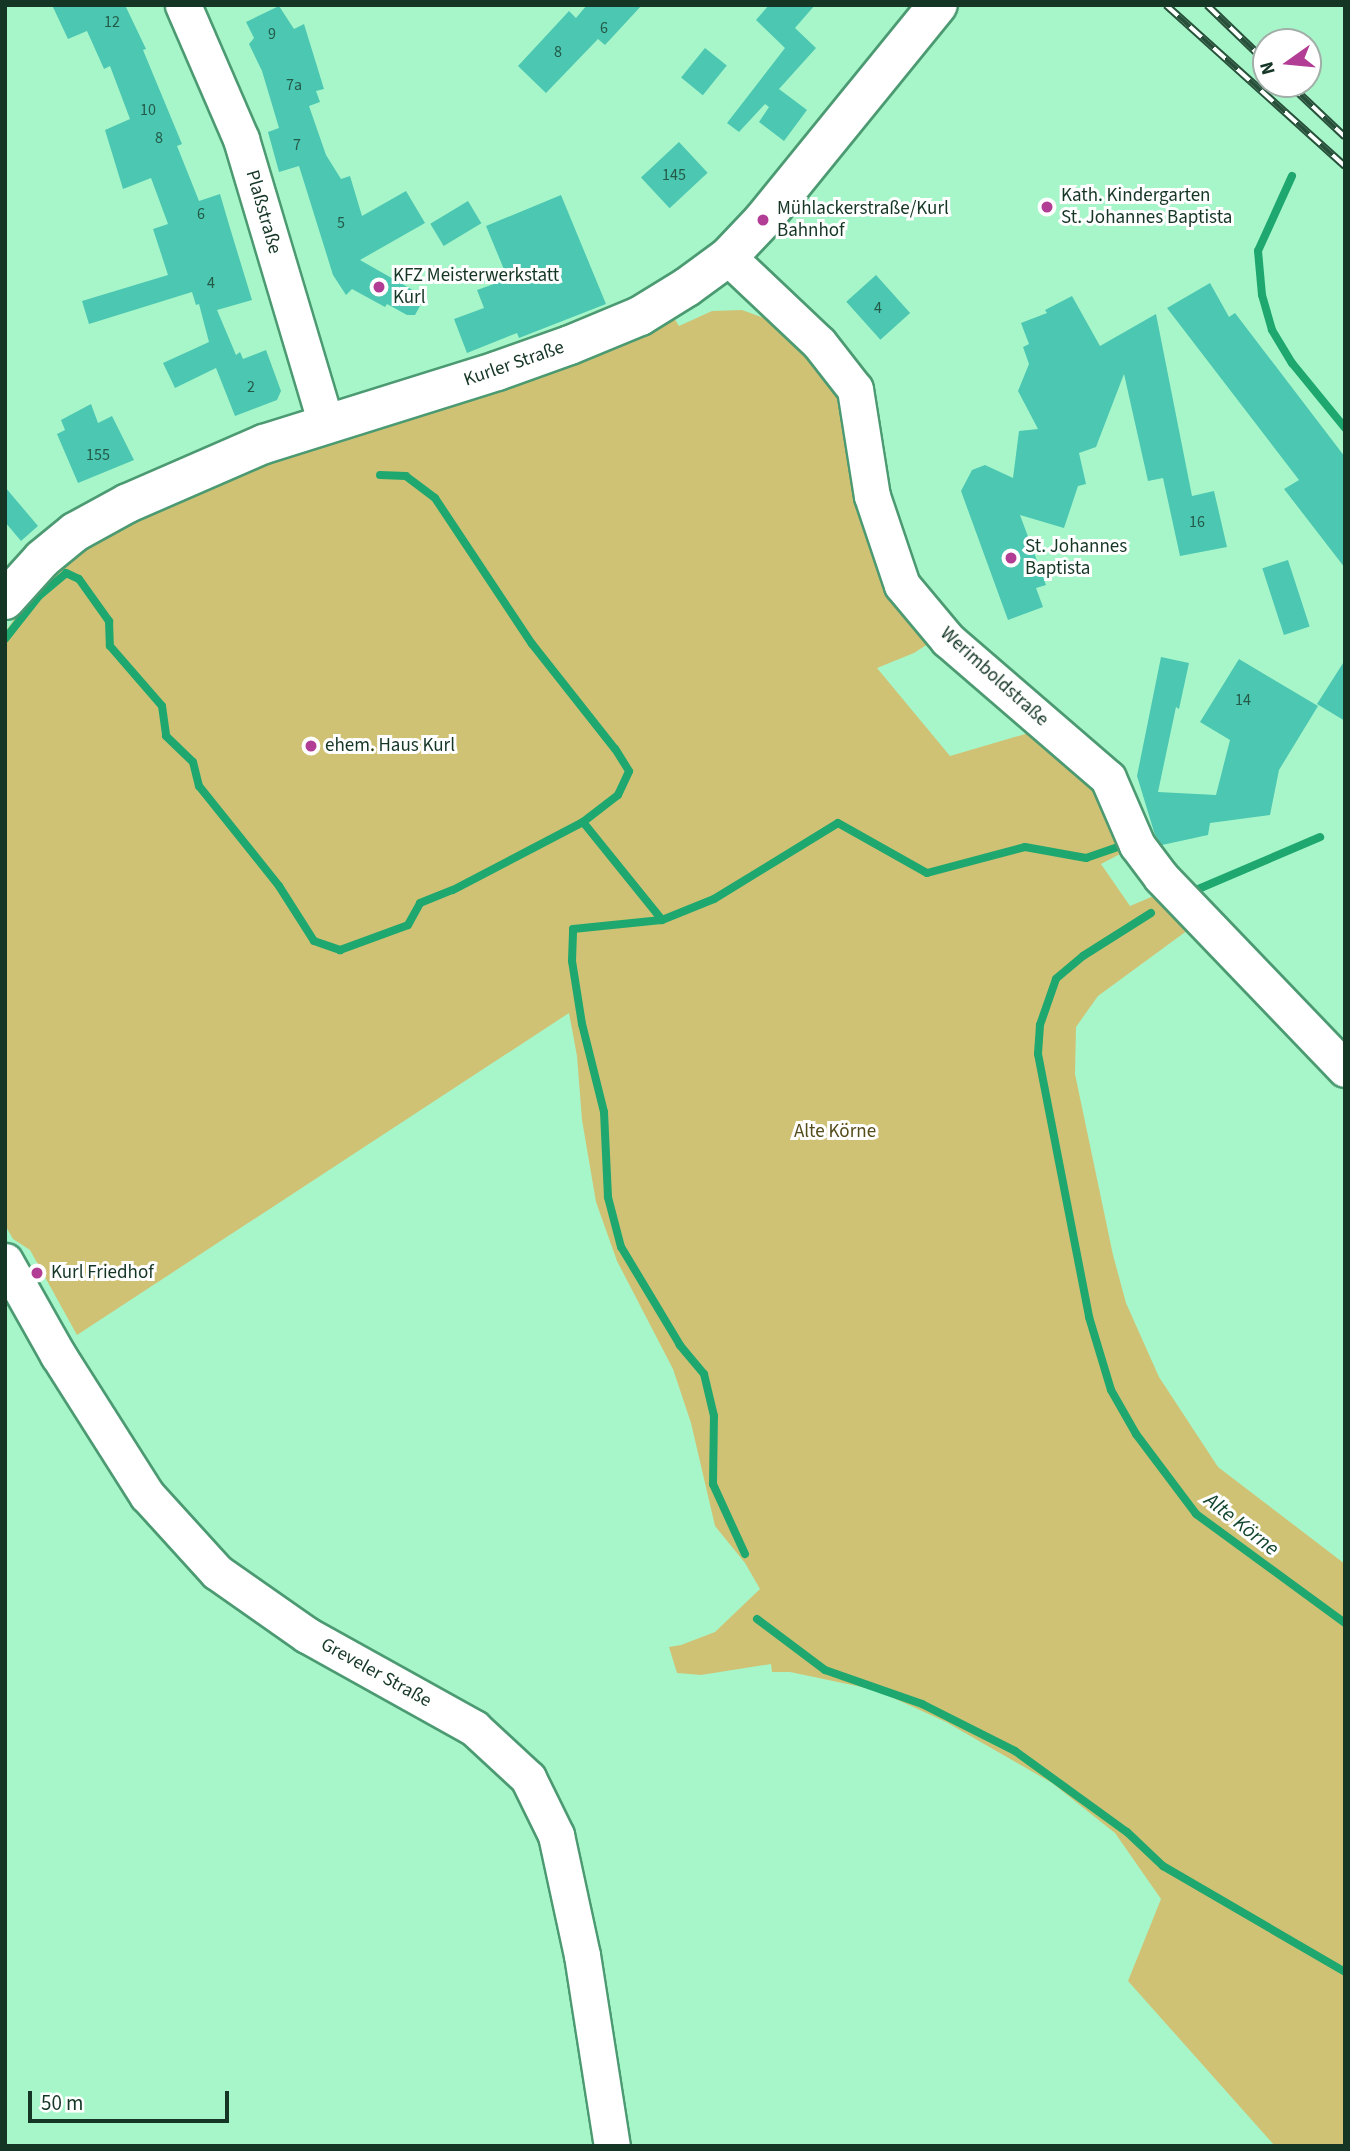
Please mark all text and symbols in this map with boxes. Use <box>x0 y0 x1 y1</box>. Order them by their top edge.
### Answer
house number: 12 <box>104 12 120 32</box>
house number: 6 <box>600 18 608 38</box>
house number: 9 <box>268 24 276 44</box>
north arrow <box>1252 28 1322 98</box>
house number: 8 <box>554 42 562 62</box>
text: N <box>1253 58 1283 78</box>
house number: 7a <box>286 75 302 95</box>
house number: 10 <box>140 100 156 120</box>
house number: 8 <box>155 128 163 148</box>
house number: 7 <box>293 135 301 155</box>
house number: 145 <box>662 165 686 185</box>
street label: Plaßstraße <box>240 167 286 257</box>
place label: Kath. Kindergarten St. Johannes Baptista <box>1061 185 1232 229</box>
place label: Mühlackerstraße/Kurl Bahnhof <box>777 198 949 242</box>
marker: Kath. Kindergarten St. Johannes Baptista <box>1039 199 1055 215</box>
house number: 6 <box>197 204 205 224</box>
marker: Mühlackerstraße/Kurl Bahnhof <box>755 212 771 228</box>
house number: 5 <box>337 213 345 233</box>
place label: KFZ Meisterwerkstatt Kurl <box>393 265 559 309</box>
house number: 4 <box>207 273 215 293</box>
marker: KFZ Meisterwerkstatt Kurl <box>371 279 387 295</box>
house number: 4 <box>874 298 882 318</box>
street label: Kurler Straße <box>461 336 567 392</box>
house number: 2 <box>247 377 255 397</box>
house number: 155 <box>86 445 110 465</box>
house number: 16 <box>1189 512 1205 532</box>
place label: St. Johannes Baptista <box>1025 536 1127 580</box>
marker: St. Johannes Baptista <box>1003 550 1019 566</box>
street label: Werimboldstraße <box>935 622 1053 732</box>
house number: 14 <box>1235 690 1251 710</box>
place label: ehem. Haus Kurl <box>325 735 455 757</box>
marker: ehem. Haus Kurl <box>303 738 319 754</box>
park label: Alte Körne <box>794 1121 876 1143</box>
place label: Kurl Friedhof <box>51 1262 154 1284</box>
marker: Kurl Friedhof <box>29 1265 45 1281</box>
water label: Alte Körne <box>1200 1487 1284 1561</box>
street label: Greveler Straße <box>317 1633 435 1713</box>
scale bar <box>32 2078 233 2122</box>
text: 50 m <box>41 2088 83 2118</box>

